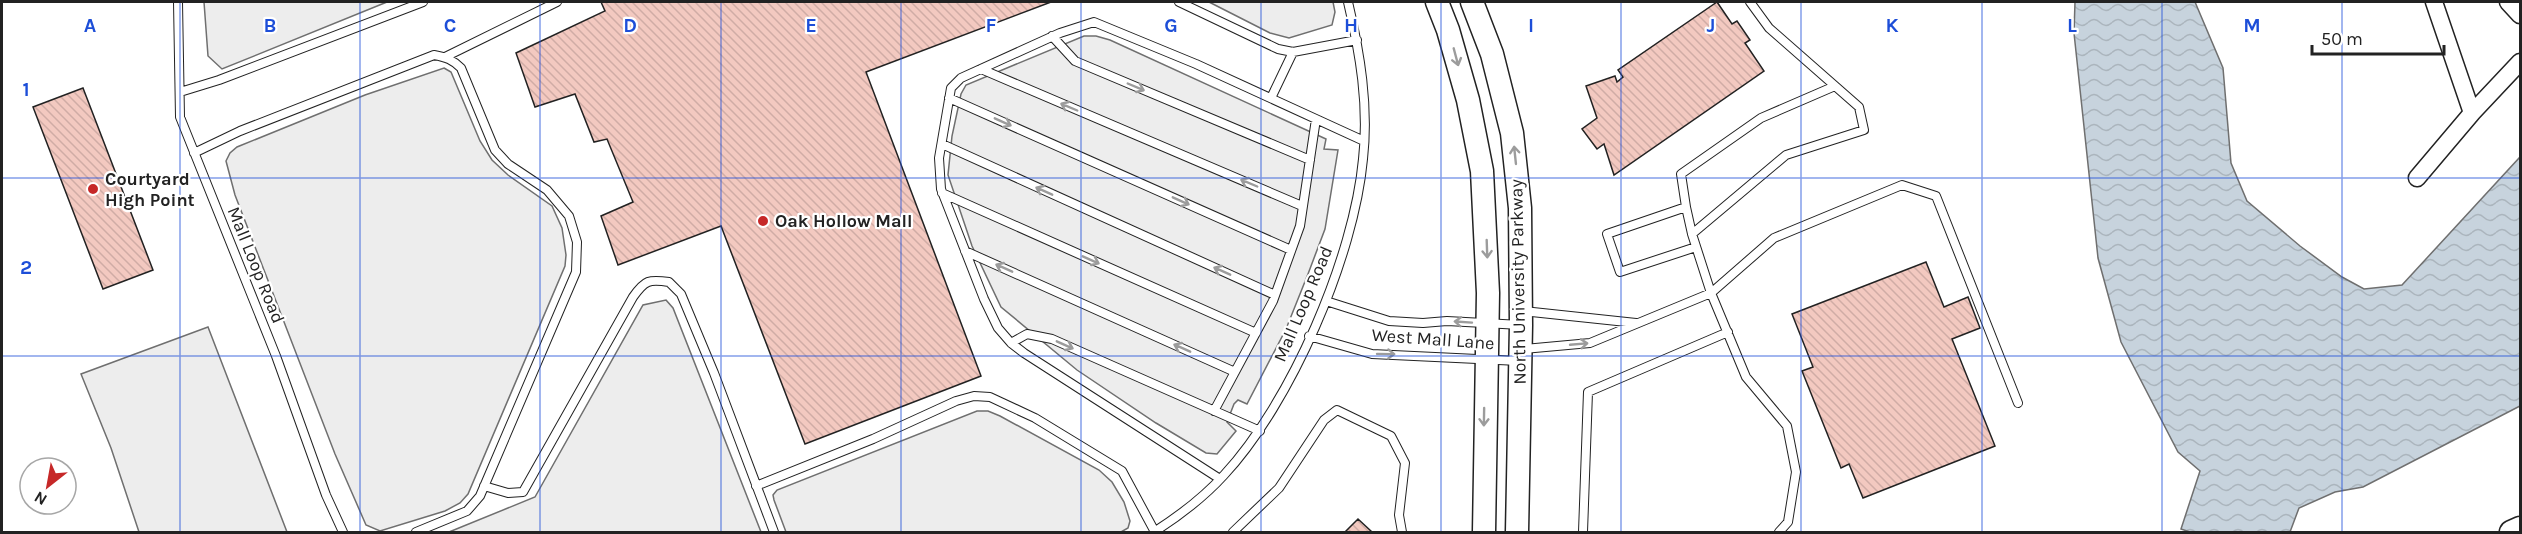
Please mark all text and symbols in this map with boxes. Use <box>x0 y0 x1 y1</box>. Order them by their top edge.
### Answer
text: A <box>84 14 97 37</box>
text: B <box>264 14 276 37</box>
text: C <box>444 14 456 37</box>
text: D <box>623 14 637 37</box>
text: E <box>805 14 817 37</box>
text: F <box>986 14 997 37</box>
text: G <box>1164 14 1178 37</box>
text: H <box>1344 14 1358 37</box>
text: I <box>1528 14 1534 37</box>
text: J <box>1707 14 1715 37</box>
text: K <box>1885 14 1899 37</box>
text: L <box>2067 14 2077 37</box>
text: M <box>2243 14 2261 37</box>
scale bar <box>2312 18 2444 56</box>
text: 50 m <box>2321 28 2363 50</box>
one-way arrow <box>1451 47 1462 66</box>
text: 1 <box>22 78 30 101</box>
one-way arrow <box>1127 82 1145 93</box>
one-way arrow <box>1061 101 1079 112</box>
one-way arrow <box>993 117 1011 128</box>
one-way arrow <box>1509 146 1520 166</box>
place label: Courtyard High Point <box>105 168 195 211</box>
one-way arrow <box>1240 177 1258 189</box>
street label: North University Parkway <box>1505 178 1531 385</box>
marker: Courtyard High Point <box>86 182 100 196</box>
one-way arrow <box>1035 184 1053 196</box>
one-way arrow <box>1171 196 1189 207</box>
street label: Mall Loop Road <box>223 203 289 327</box>
place label: Oak Hollow Mall <box>775 210 913 232</box>
marker: Oak Hollow Mall <box>756 214 770 228</box>
one-way arrow <box>1481 238 1493 258</box>
street label: Mall Loop Road <box>1269 243 1337 365</box>
one-way arrow <box>1082 254 1100 266</box>
text: 2 <box>20 256 32 279</box>
one-way arrow <box>995 262 1013 273</box>
one-way arrow <box>1213 264 1231 276</box>
one-way arrow <box>1453 316 1473 327</box>
street label: West Mall Lane <box>1371 324 1495 354</box>
one-way arrow <box>1568 338 1588 349</box>
one-way arrow <box>1055 340 1074 351</box>
one-way arrow <box>1173 341 1191 353</box>
one-way arrow <box>1376 348 1396 360</box>
one-way arrow <box>1478 407 1490 427</box>
north arrow <box>18 456 78 516</box>
text: N <box>31 487 50 510</box>

